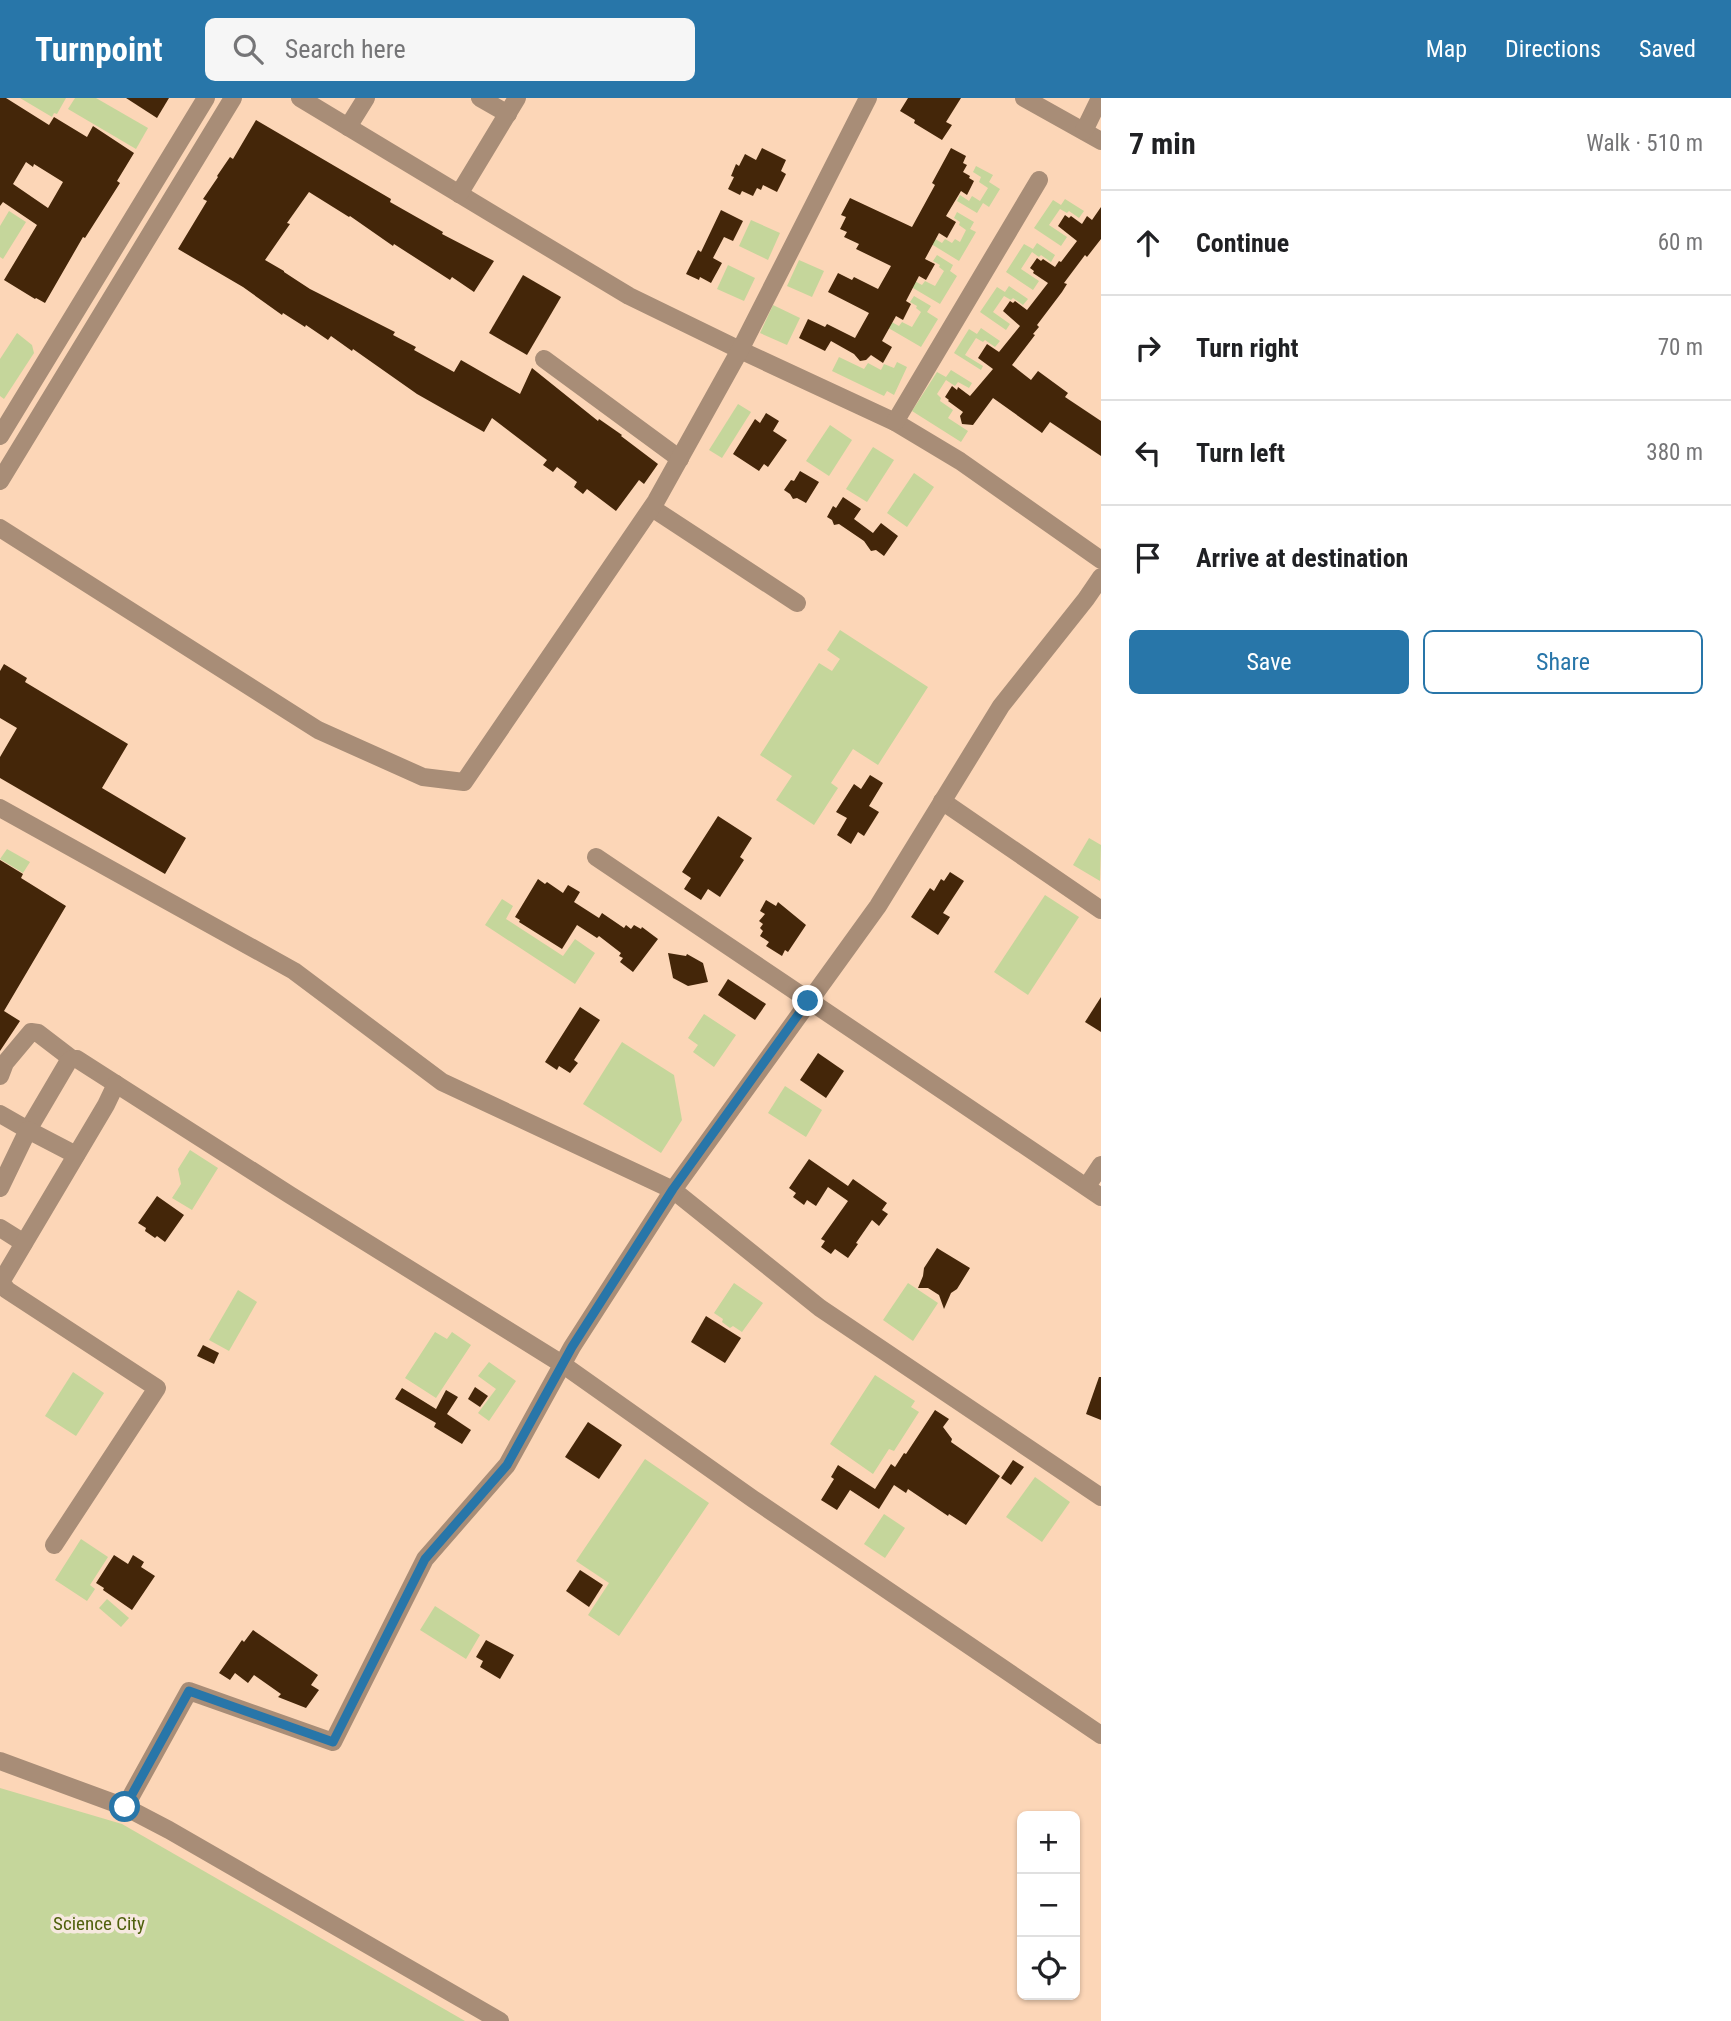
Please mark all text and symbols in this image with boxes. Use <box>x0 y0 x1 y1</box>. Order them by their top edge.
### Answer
search box <box>205 18 695 81</box>
text: Turnpoint <box>35 30 163 69</box>
icon: search <box>229 30 267 68</box>
text: Search here <box>285 34 406 64</box>
text: Map <box>1426 35 1467 63</box>
text: Directions <box>1505 35 1601 63</box>
text: Saved <box>1639 35 1696 63</box>
text: 7 min <box>1129 126 1196 161</box>
text: Walk · 510 m <box>1586 130 1703 157</box>
icon: ahead <box>1129 224 1167 262</box>
text: Continue <box>1196 228 1289 258</box>
text: 60 m <box>1658 229 1703 256</box>
icon: right <box>1129 329 1167 367</box>
text: Turn right <box>1196 333 1298 363</box>
text: 70 m <box>1658 334 1703 361</box>
icon: left <box>1129 434 1167 472</box>
text: Turn left <box>1196 438 1285 468</box>
text: 380 m <box>1646 439 1703 466</box>
icon: arrive <box>1129 539 1167 577</box>
text: Arrive at destination <box>1196 543 1408 573</box>
button: Save <box>1129 630 1409 694</box>
button: Share <box>1423 630 1703 694</box>
route end <box>792 985 823 1016</box>
route start <box>109 1791 140 1822</box>
map controls <box>1017 1811 1080 2000</box>
button: + <box>1017 1811 1080 1874</box>
button: − <box>1017 1874 1080 1937</box>
park label: Science City <box>53 1912 145 1935</box>
button: locate <box>1017 1937 1080 2000</box>

